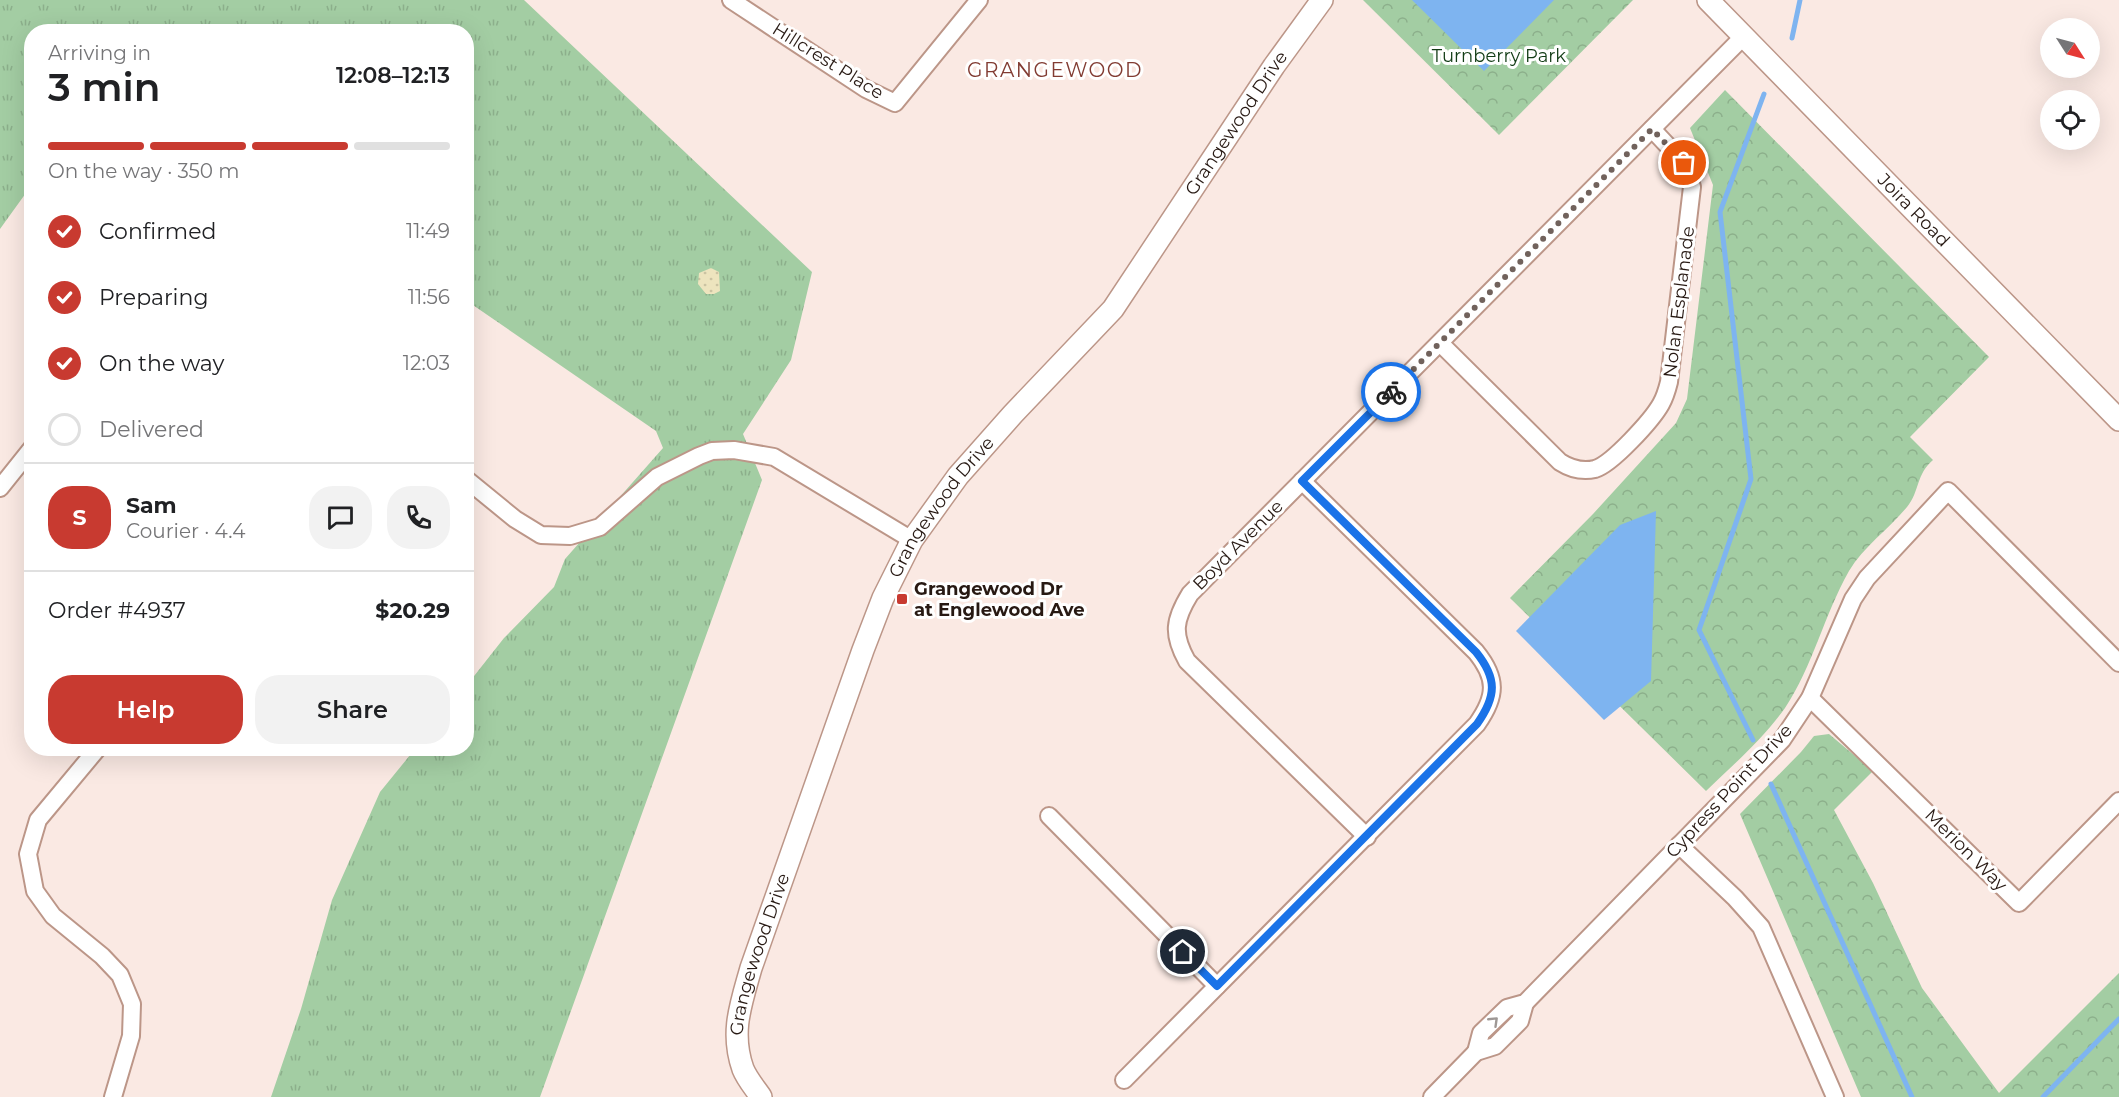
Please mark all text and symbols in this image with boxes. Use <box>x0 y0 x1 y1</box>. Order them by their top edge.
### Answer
street label: Hillcrest Place <box>768 18 888 104</box>
north arrow <box>2040 18 2100 78</box>
map controls <box>2040 18 2100 150</box>
text: Arriving in <box>48 41 151 65</box>
park label: Turnberry Park <box>1432 45 1566 67</box>
street label: Grangewood Drive <box>1180 47 1292 199</box>
district label: GRANGEWOOD <box>967 58 1143 82</box>
text: 12:08–12:13 <box>336 62 450 89</box>
text: 3 min <box>48 63 161 111</box>
button: locate <box>2040 90 2100 150</box>
pin <box>1658 137 1709 188</box>
icon: bag <box>1667 146 1700 179</box>
text: On the way · 350 m <box>48 159 240 183</box>
street label: Joira Road <box>1872 168 1954 251</box>
icon: check <box>48 215 81 248</box>
text: Confirmed <box>99 218 216 245</box>
text: 11:49 <box>406 219 450 243</box>
street label: Nolan Esplanade <box>1659 225 1699 379</box>
icon: check <box>48 281 81 314</box>
text: Preparing <box>99 284 208 311</box>
text: 11:56 <box>408 285 450 309</box>
icon: check <box>48 347 81 380</box>
text: On the way <box>99 350 224 377</box>
text: 12:03 <box>403 351 450 375</box>
courier <box>1361 362 1421 422</box>
icon: bike <box>1375 376 1408 409</box>
text: Delivered <box>99 416 204 443</box>
street label: Grangewood Drive <box>884 432 999 581</box>
button: chat <box>309 486 372 549</box>
button: phone <box>387 486 450 549</box>
text: Sam <box>126 492 177 519</box>
street label: Boyd Avenue <box>1188 495 1288 595</box>
text: S <box>72 504 87 531</box>
text: Courier · 4.4 <box>126 519 245 543</box>
place label: Grangewood Dr at Englewood Ave <box>914 578 1085 621</box>
marker: Grangewood Dr at Englewood Ave <box>895 592 909 606</box>
text: Order #4937 <box>48 597 186 624</box>
text: $20.29 <box>375 597 450 624</box>
button: Help <box>48 675 243 744</box>
button: Share <box>255 675 450 744</box>
street label: Cypress Point Drive <box>1661 719 1797 863</box>
street label: Merion Way <box>1920 804 2012 896</box>
street label: Grangewood Drive <box>726 870 795 1036</box>
pin <box>1157 926 1208 977</box>
icon: home <box>1166 935 1199 968</box>
one-way arrow <box>1487 1017 1497 1028</box>

